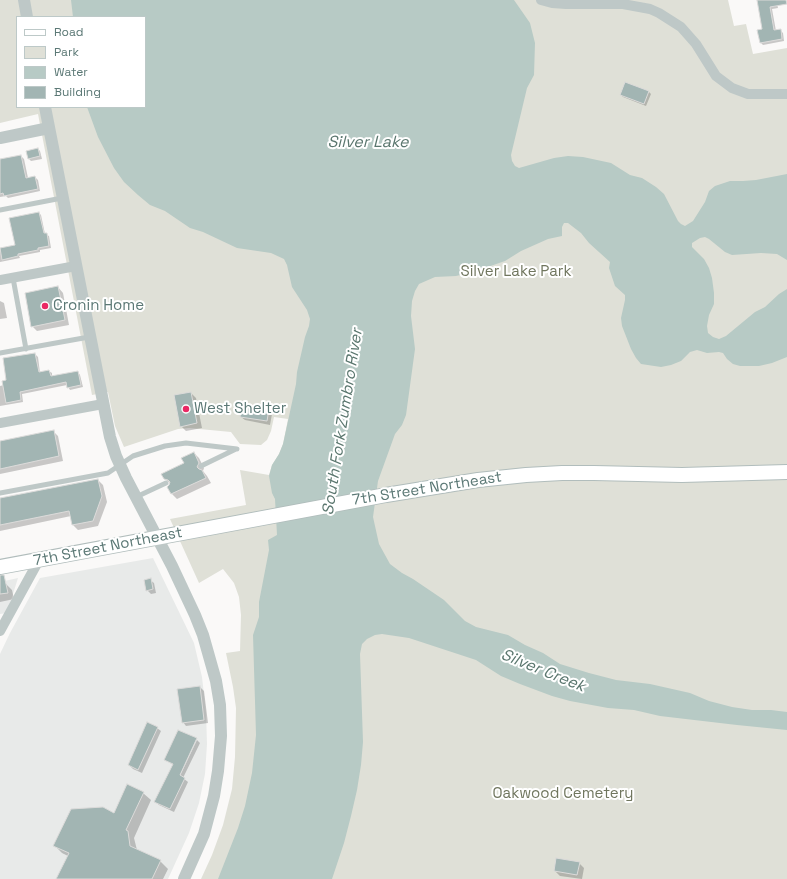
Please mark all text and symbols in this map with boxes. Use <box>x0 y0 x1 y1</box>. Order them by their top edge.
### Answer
legend <box>16 16 146 108</box>
text: Road <box>54 24 83 40</box>
text: Park <box>54 44 79 60</box>
text: Water <box>54 64 88 80</box>
text: Building <box>54 84 101 100</box>
water label: Silver Lake <box>327 133 409 153</box>
park label: Silver Lake Park <box>460 263 572 281</box>
place label: Cronin Home <box>53 297 144 315</box>
marker: Cronin Home <box>40 301 50 311</box>
water label: South Fork Zumbro River <box>319 327 367 517</box>
place label: West Shelter <box>194 400 286 418</box>
marker: West Shelter <box>181 404 191 414</box>
street label: 7th Street Northeast <box>351 468 503 510</box>
street label: 7th Street Northeast <box>32 524 184 570</box>
water label: Silver Creek <box>498 645 588 697</box>
park label: Oakwood Cemetery <box>493 785 633 803</box>

